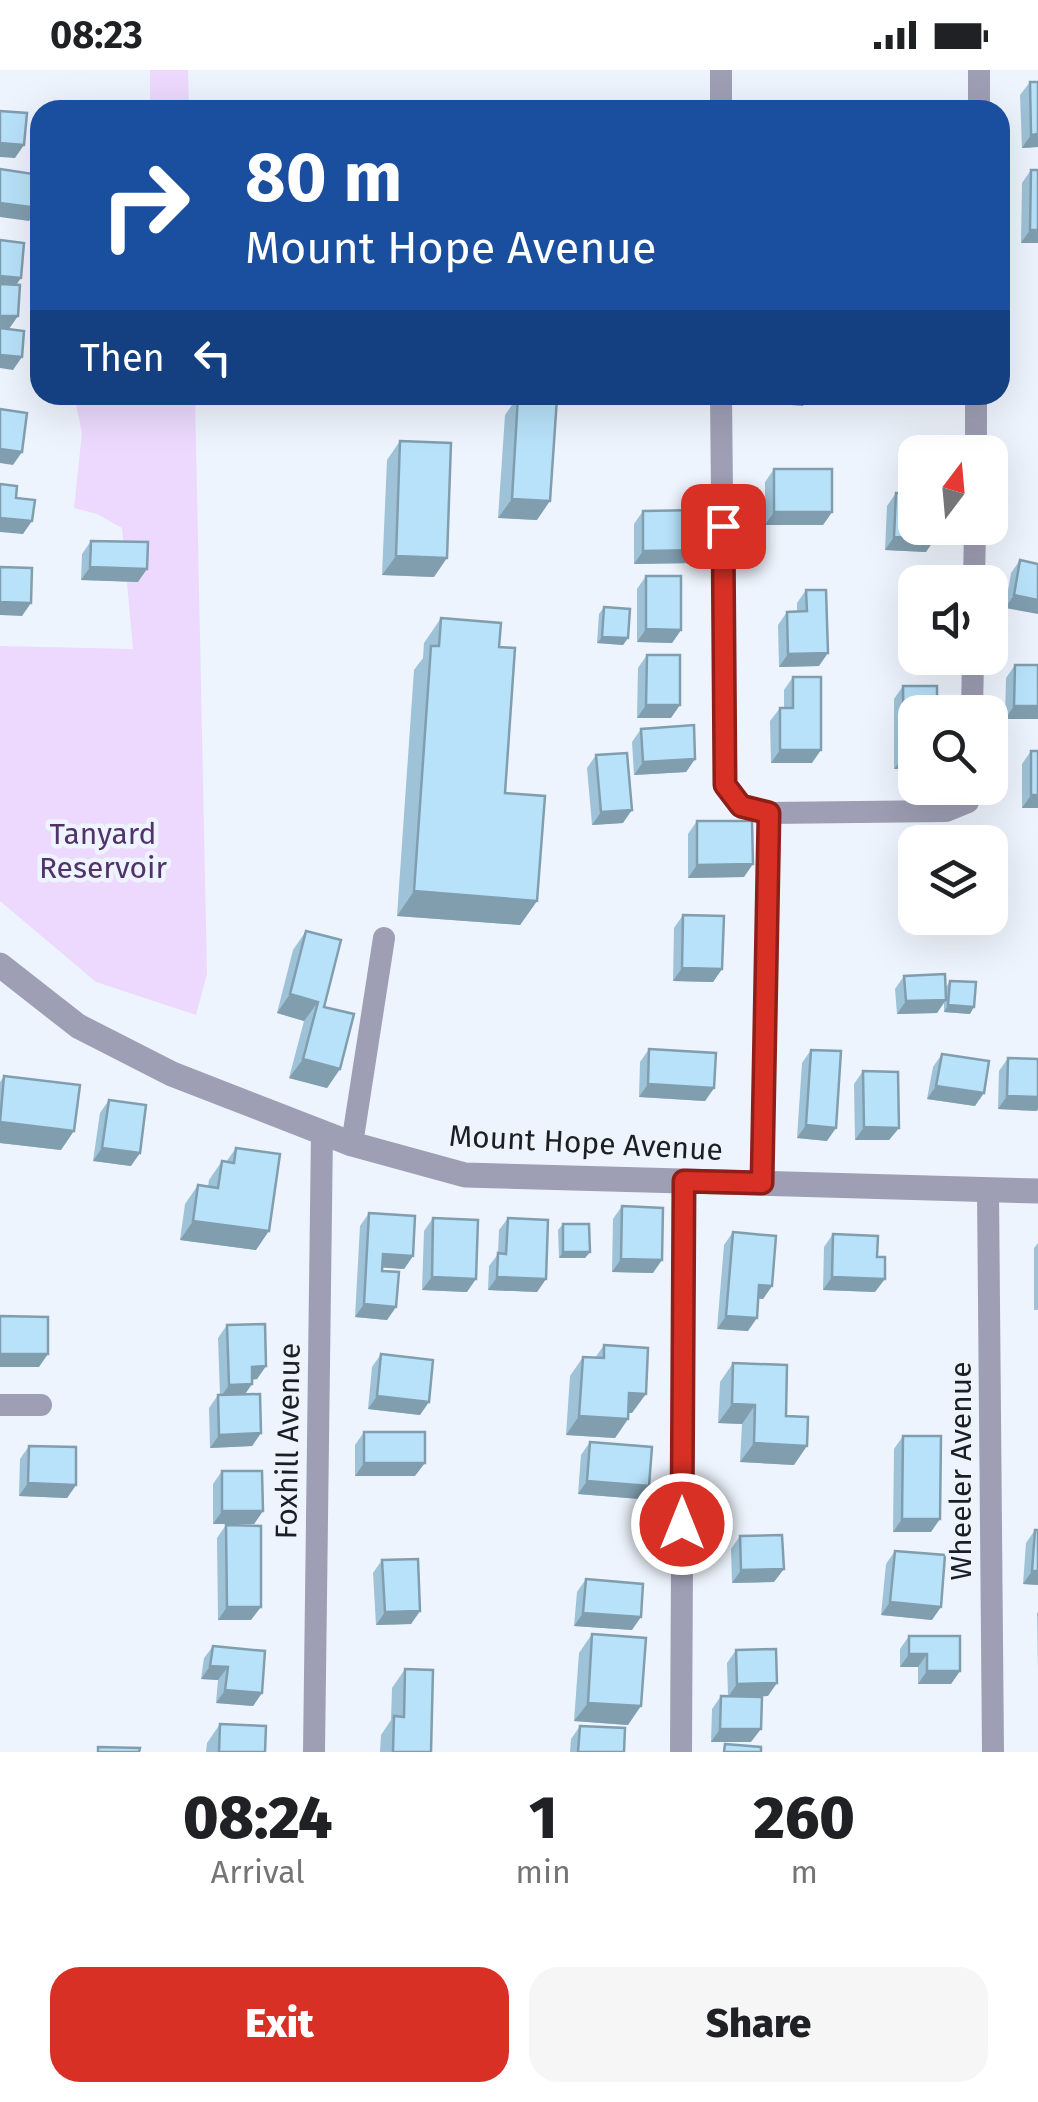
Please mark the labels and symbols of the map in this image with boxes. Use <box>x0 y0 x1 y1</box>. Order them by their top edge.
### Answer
north arrow <box>898 435 1008 545</box>
pin <box>681 484 766 569</box>
park label: Tanyard Reservoir <box>39 816 168 886</box>
street label: Mount Hope Avenue <box>448 1118 724 1168</box>
street label: Foxhill Avenue <box>268 1342 308 1540</box>
street label: Wheeler Avenue <box>943 1361 979 1581</box>
position arrow <box>630 1472 734 1576</box>

